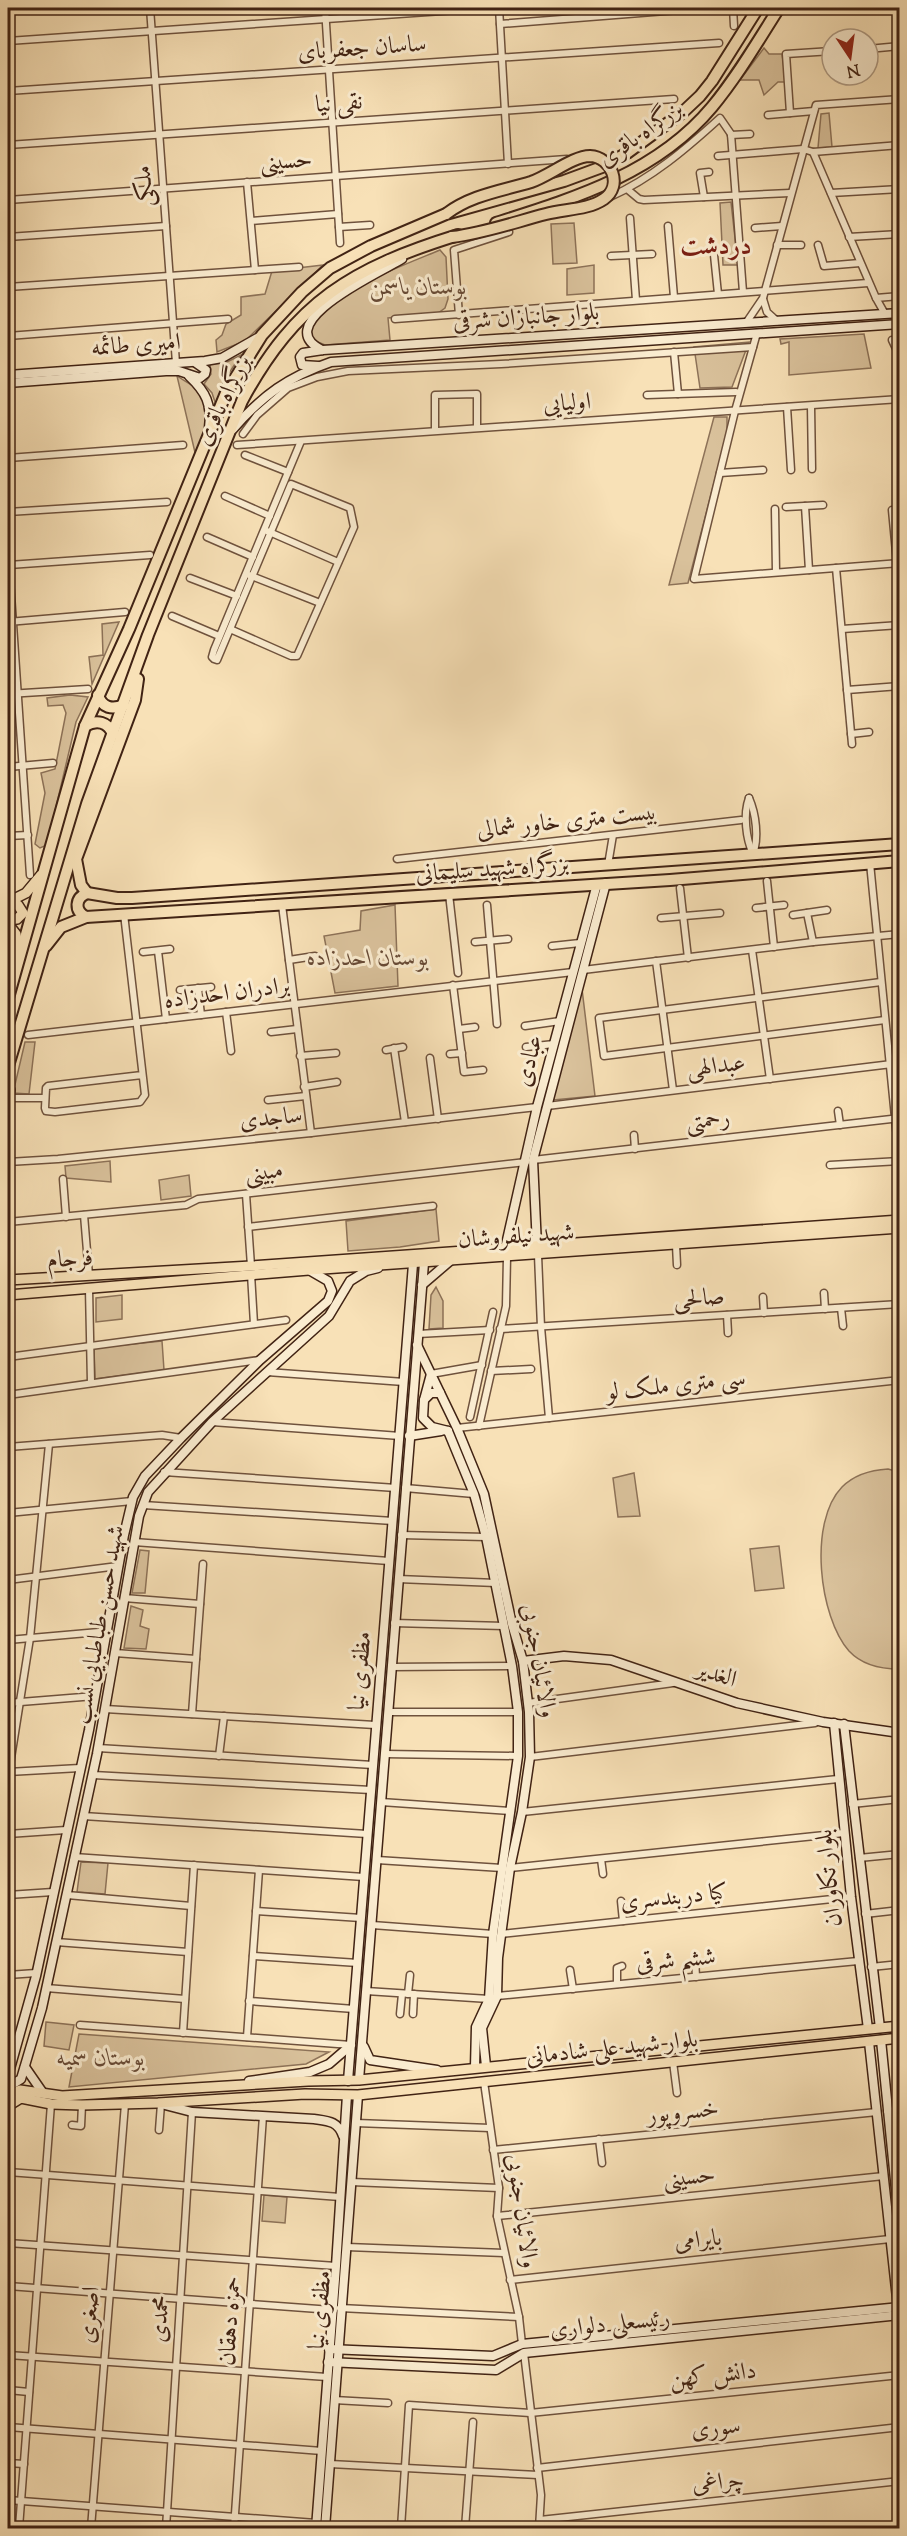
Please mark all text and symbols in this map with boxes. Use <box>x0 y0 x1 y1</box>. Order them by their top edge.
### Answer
north arrow <box>820 27 880 87</box>
street label: ساسان جعفربای <box>296 28 428 70</box>
text: N <box>844 57 862 82</box>
street label: نقی نیا <box>314 85 364 123</box>
street label: بزرگراه باقری <box>591 92 691 177</box>
street label: حسینی <box>259 143 313 181</box>
street label: ملکی <box>127 164 163 208</box>
district label: دردشت <box>680 229 752 266</box>
park label: بوستان یاسمن <box>369 271 468 305</box>
street label: بلوار جانبازان شرقی <box>452 296 600 340</box>
street label: امیری طائمه <box>90 326 182 366</box>
street label: بزرگراه باقری <box>187 349 261 452</box>
street label: اولیایی <box>542 385 592 423</box>
street label: بیست متری خاور شمالی <box>475 796 659 848</box>
street label: بزرگراه شهید سلیمانی <box>414 847 570 892</box>
park label: بوستان احدزاده <box>307 942 430 976</box>
street label: برادران احدزاده <box>162 969 292 1019</box>
street label: عبادی <box>507 1032 553 1090</box>
street label: عبدالهی <box>685 1047 747 1087</box>
street label: ساجدی <box>238 1099 304 1139</box>
street label: رحمتی <box>684 1101 732 1141</box>
street label: مبینی <box>243 1154 285 1192</box>
street label: شهید نیلفروشان <box>457 1216 575 1258</box>
street label: فرجام <box>46 1242 94 1280</box>
street label: صالحی <box>672 1280 726 1318</box>
street label: سی متری ملک لو <box>603 1362 747 1410</box>
street label: شهید حسن طباطبایی نسب <box>66 1523 134 1727</box>
street label: والائیان جنوبی <box>511 1601 565 1721</box>
street label: مظفری نیا <box>341 1630 381 1712</box>
street label: الغدیر <box>688 1652 741 1697</box>
street label: بلوار تکاوران <box>808 1827 852 1929</box>
street label: کیا دربندسری <box>619 1875 729 1921</box>
street label: ششم شرقی <box>635 1941 718 1986</box>
street label: بلوار شهید علی شادمانی <box>524 2023 700 2075</box>
park label: بوستان سمیه <box>57 2042 146 2076</box>
street label: خسروپور <box>643 2092 721 2134</box>
street label: والائیان جنوبی <box>496 2152 546 2270</box>
street label: حسینی <box>661 2158 717 2198</box>
street label: بایرامی <box>673 2222 723 2260</box>
street label: مظفری نیا <box>301 2269 341 2351</box>
street label: حمزه دهقان <box>211 2275 251 2367</box>
street label: اصغری <box>71 2285 109 2345</box>
street label: محمدی <box>142 2294 180 2344</box>
street label: رئیسعلی دلواری <box>548 2302 672 2348</box>
street label: دانش کهن <box>668 2355 758 2397</box>
street label: سوری <box>689 2409 743 2449</box>
street label: چراغی <box>690 2463 746 2503</box>

